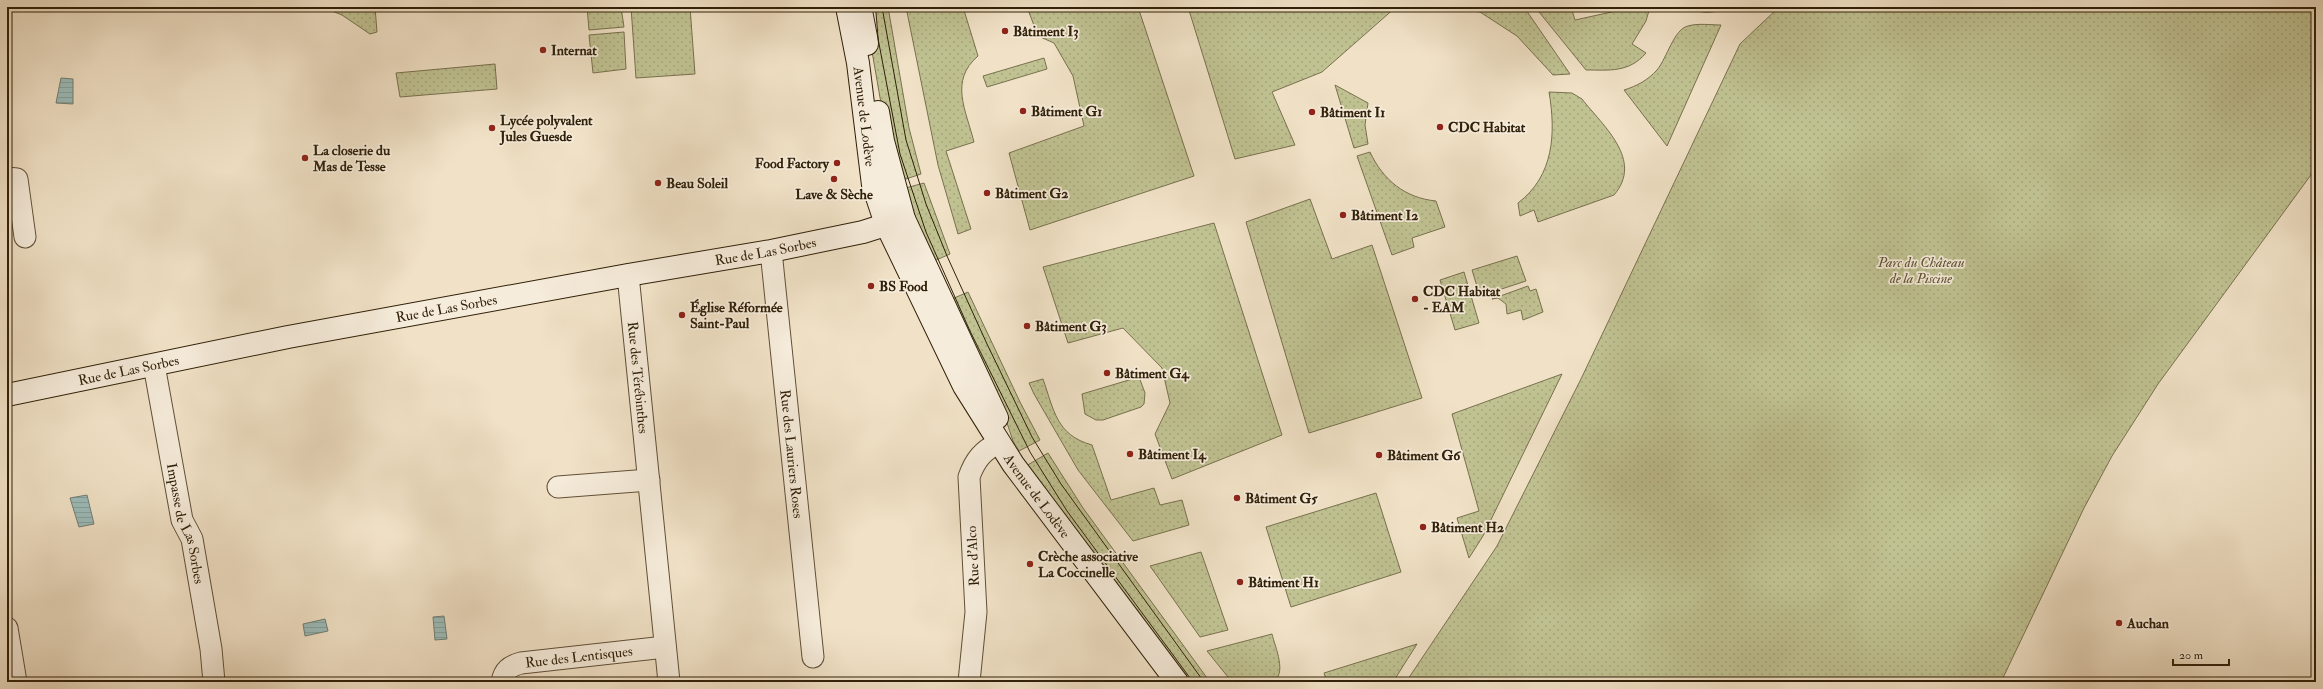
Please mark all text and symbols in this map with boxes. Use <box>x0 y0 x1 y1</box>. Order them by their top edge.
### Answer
place label: Bâtiment I3 <box>1013 23 1079 40</box>
marker: Bâtiment I3 <box>1000 26 1010 36</box>
place label: Internat <box>551 42 597 59</box>
marker: Internat <box>538 45 548 55</box>
street label: Avenue de Lodève <box>850 65 879 168</box>
place label: Bâtiment G1 <box>1031 103 1102 120</box>
place label: Bâtiment I1 <box>1320 104 1385 121</box>
marker: Bâtiment G1 <box>1018 106 1028 116</box>
marker: Bâtiment I1 <box>1307 107 1317 117</box>
place label: Lycée polyvalent Jules Guesde <box>499 112 593 146</box>
place label: CDC Habitat <box>1448 119 1526 136</box>
marker: CDC Habitat <box>1435 122 1445 132</box>
marker: Lycée polyvalent Jules Guesde <box>487 123 497 133</box>
place label: La closerie du Mas de Tesse <box>312 142 391 175</box>
marker: La closerie du Mas de Tesse <box>300 153 310 163</box>
place label: Food Factory <box>755 155 830 173</box>
marker: Food Factory <box>832 158 842 168</box>
marker: Lave & Sèche <box>829 174 839 184</box>
place label: Beau Soleil <box>666 175 729 192</box>
marker: Beau Soleil <box>653 178 663 188</box>
place label: Bâtiment G2 <box>995 185 1068 202</box>
place label: Lave & Sèche <box>795 186 873 203</box>
marker: Bâtiment G2 <box>982 188 992 198</box>
place label: Bâtiment I2 <box>1351 207 1418 224</box>
marker: Bâtiment I2 <box>1338 210 1348 220</box>
street label: Rue de Las Sorbes <box>714 233 818 269</box>
park label: Parc du Château de la Piscine <box>1877 254 1965 287</box>
place label: BS Food <box>879 278 928 295</box>
marker: BS Food <box>866 281 876 291</box>
place label: CDC Habitat - EAM <box>1423 283 1501 316</box>
street label: Rue de Las Sorbes <box>394 290 499 326</box>
marker: CDC Habitat - EAM <box>1410 294 1420 304</box>
place label: Église Réformée Saint-Paul <box>690 298 783 332</box>
marker: Église Réformée Saint-Paul <box>677 310 687 320</box>
place label: Bâtiment G3 <box>1035 318 1107 335</box>
street label: Rue des Térébinthes <box>624 321 652 435</box>
marker: Bâtiment G3 <box>1022 321 1032 331</box>
street label: Rue de Las Sorbes <box>76 351 181 389</box>
place label: Bâtiment G4 <box>1115 365 1190 382</box>
marker: Bâtiment G4 <box>1102 368 1112 378</box>
street label: Rue des Lauriers Roses <box>777 389 807 519</box>
place label: Bâtiment I4 <box>1138 446 1207 463</box>
place label: Bâtiment G6 <box>1387 447 1461 464</box>
marker: Bâtiment I4 <box>1125 449 1135 459</box>
street label: Avenue de Lodève <box>1000 450 1074 541</box>
marker: Bâtiment G6 <box>1374 450 1384 460</box>
street label: Impasse de Las Sorbes <box>163 462 208 585</box>
place label: Bâtiment G5 <box>1245 490 1318 507</box>
marker: Bâtiment G5 <box>1232 493 1242 503</box>
place label: Bâtiment H2 <box>1431 519 1504 536</box>
marker: Bâtiment H2 <box>1418 522 1428 532</box>
street label: Rue d'Alco <box>963 525 983 587</box>
place label: Crèche associative La Coccinelle <box>1038 548 1138 581</box>
marker: Crèche associative La Coccinelle <box>1025 559 1035 569</box>
place label: Bâtiment H1 <box>1248 574 1319 591</box>
marker: Bâtiment H1 <box>1235 577 1245 587</box>
place label: Auchan <box>2126 615 2170 632</box>
marker: Auchan <box>2114 618 2124 628</box>
scale bar <box>2173 641 2229 667</box>
street label: Rue des Lentisques <box>524 642 634 671</box>
text: 20 m <box>2179 648 2204 663</box>

